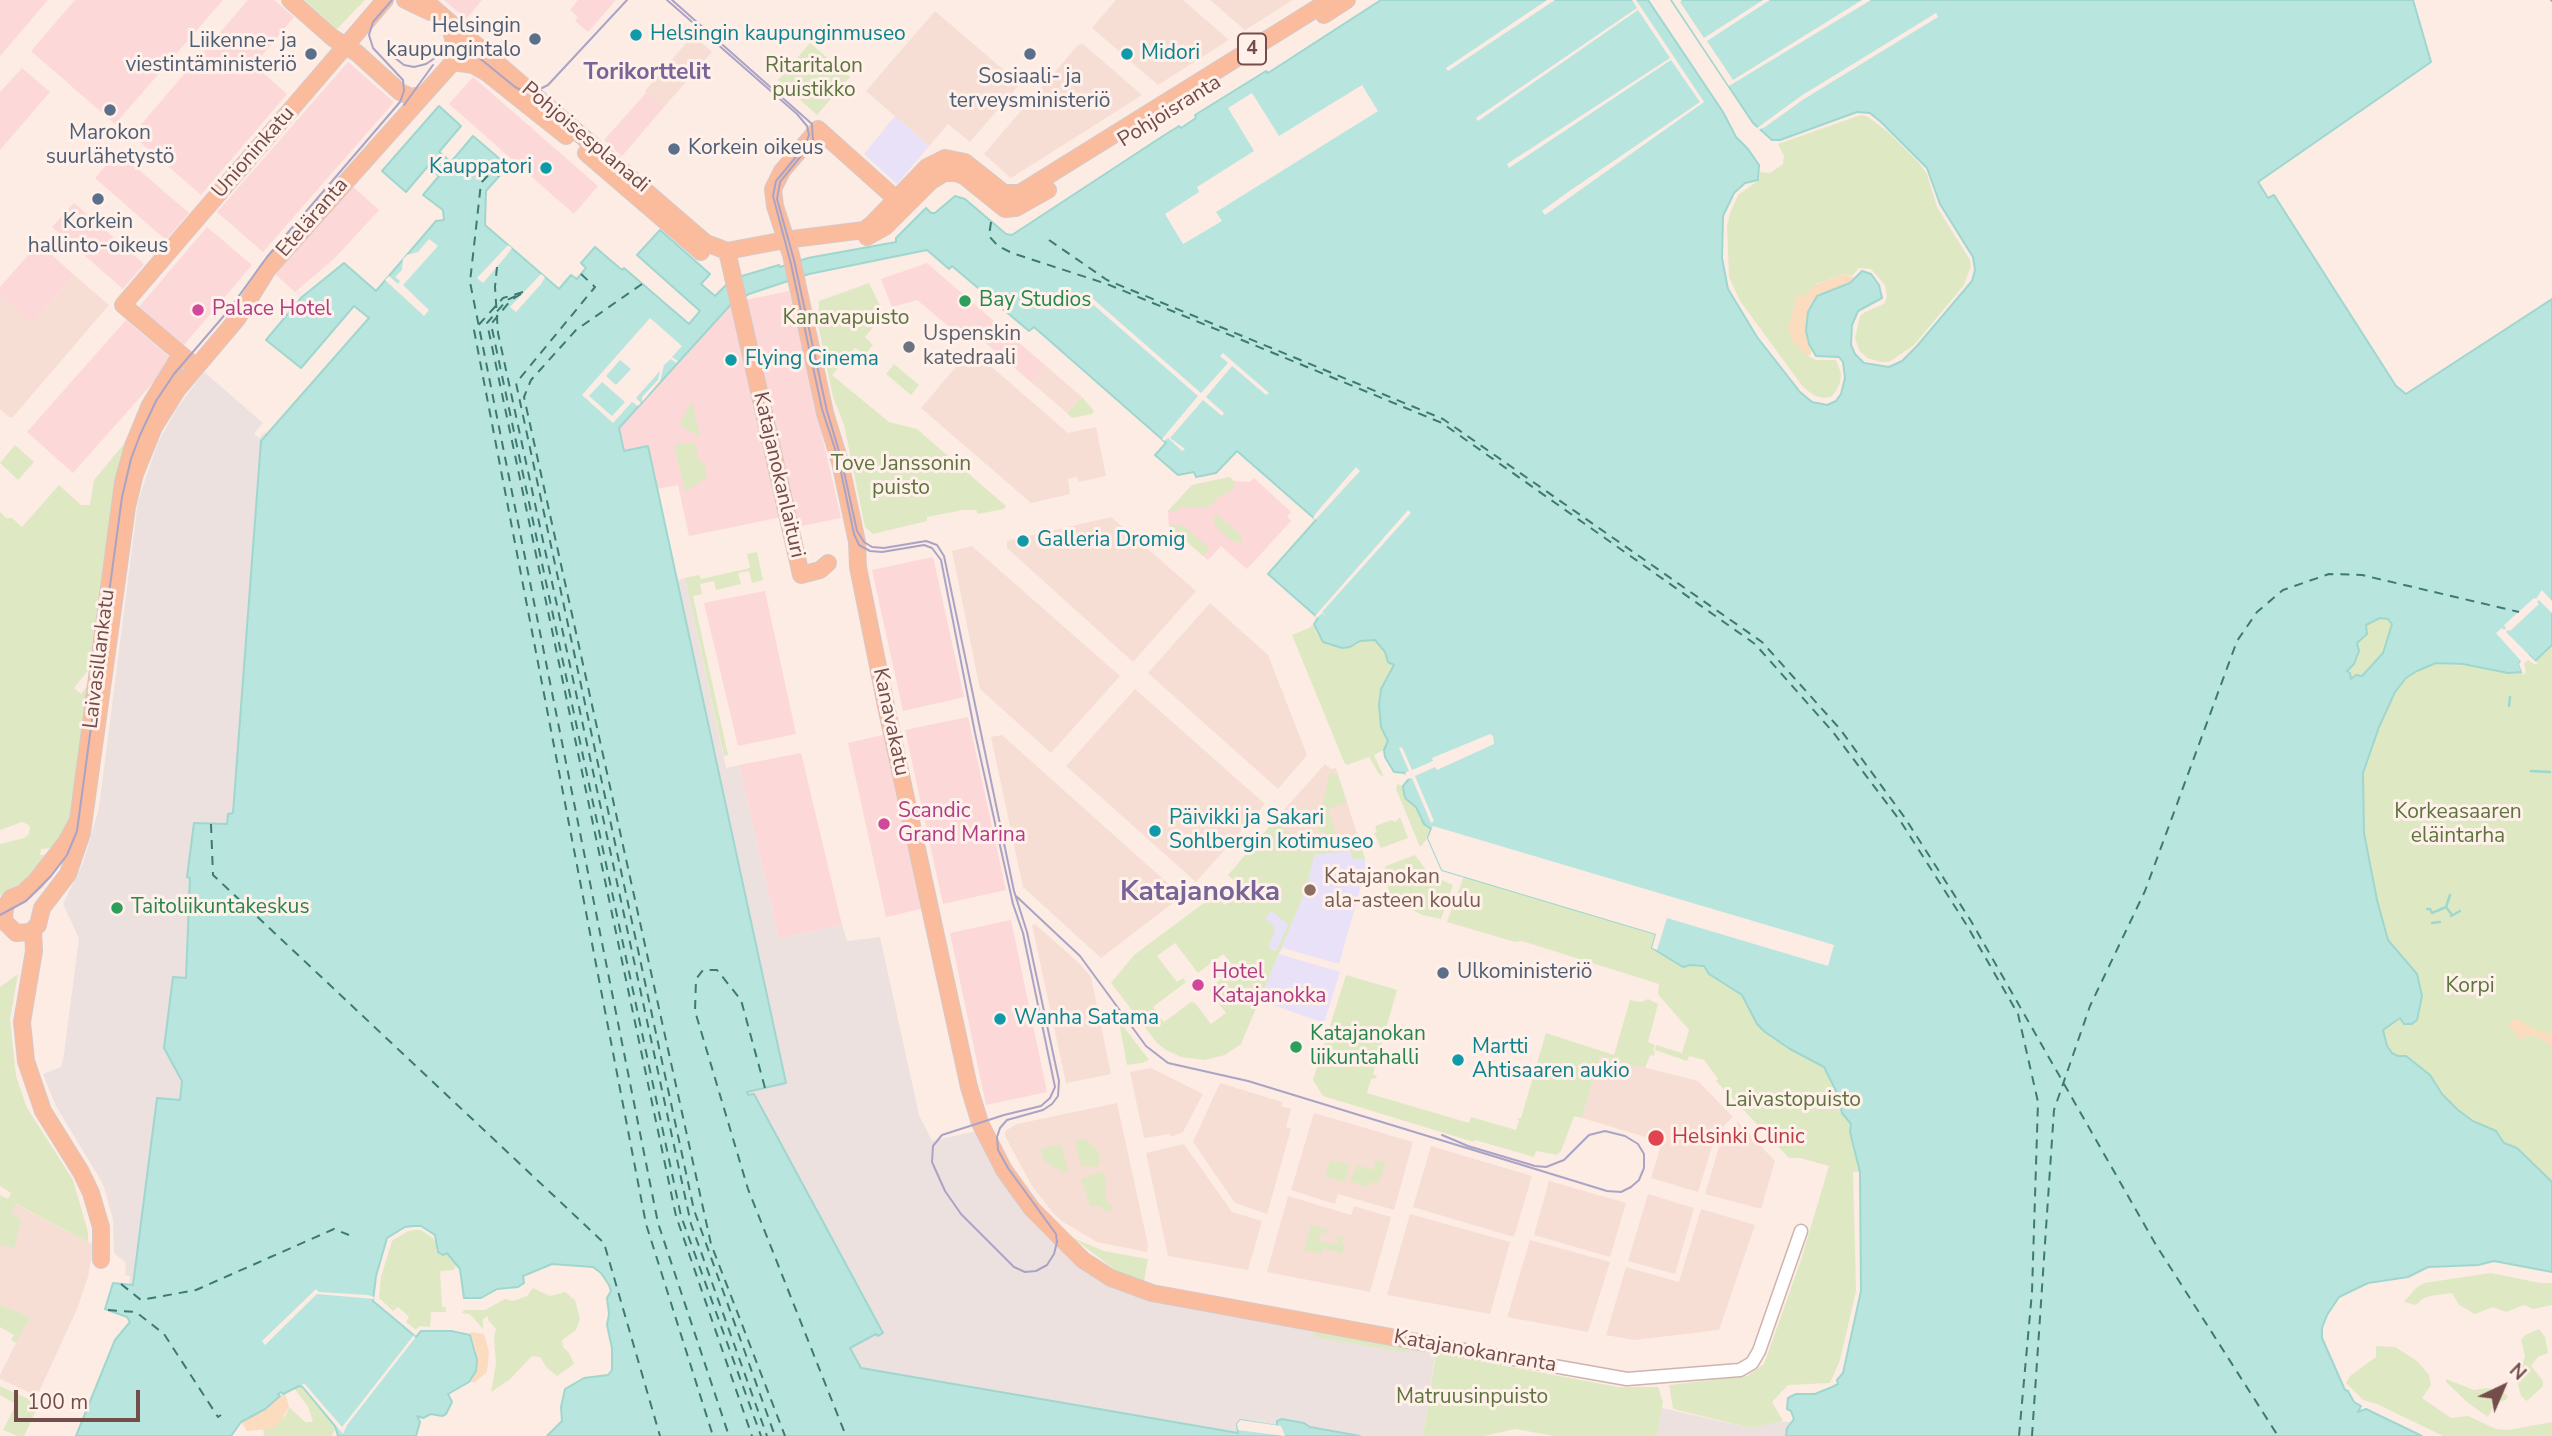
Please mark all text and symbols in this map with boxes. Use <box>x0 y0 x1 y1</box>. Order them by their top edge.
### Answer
place label: Helsingin kaupungintalo <box>386 14 521 64</box>
place label: Helsingin kaupunginmuseo <box>650 22 906 48</box>
marker: Helsingin kaupunginmuseo <box>628 27 644 43</box>
place label: Liikenne- ja viestintäministeriö <box>125 29 297 79</box>
marker: Helsingin kaupungintalo <box>527 31 543 47</box>
road number: 4 <box>1238 34 1266 64</box>
place label: Midori <box>1141 41 1200 67</box>
marker: Liikenne- ja viestintäministeriö <box>303 46 319 62</box>
marker: Sosiaali- ja terveysministeriö <box>1022 46 1038 62</box>
marker: Midori <box>1119 46 1135 62</box>
park label: Ritaritalon puistikko <box>765 54 863 104</box>
district label: Torikorttelit <box>583 59 711 87</box>
place label: Sosiaali- ja terveysministeriö <box>949 65 1111 115</box>
street label: Pohjoisranta <box>1114 70 1226 154</box>
street label: Pohjoisesplanadi <box>516 77 654 199</box>
marker: Marokon suurlähetystö <box>102 102 118 118</box>
street label: Unioninkatu <box>207 102 301 204</box>
place label: Marokon suurlähetystö <box>46 121 174 171</box>
place label: Korkein oikeus <box>688 136 824 162</box>
marker: Korkein oikeus <box>666 141 682 157</box>
place label: Kauppatori <box>429 155 532 181</box>
marker: Kauppatori <box>538 160 554 176</box>
street label: Eteläranta <box>272 173 354 263</box>
marker: Korkein hallinto-oikeus <box>90 191 106 207</box>
place label: Korkein hallinto-oikeus <box>28 210 168 260</box>
place label: Bay Studios <box>979 288 1091 314</box>
marker: Bay Studios <box>957 293 973 309</box>
place label: Palace Hotel <box>212 297 332 323</box>
marker: Palace Hotel <box>190 302 206 318</box>
park label: Kanavapuisto <box>783 306 909 332</box>
place label: Uspenskin katedraali <box>923 322 1021 372</box>
marker: Uspenskin katedraali <box>901 339 917 355</box>
place label: Flying Cinema <box>745 347 879 373</box>
marker: Flying Cinema <box>723 352 739 368</box>
street label: Katajanokanlaituri <box>747 390 809 560</box>
park label: Tove Janssonin puisto <box>831 452 971 502</box>
place label: Galleria Dromig <box>1037 528 1186 554</box>
marker: Galleria Dromig <box>1015 533 1031 549</box>
street label: Laivasillankatu <box>79 588 121 730</box>
street label: Kanavakatu <box>866 666 914 778</box>
place label: Scandic Grand Marina <box>898 799 1026 849</box>
park label: Korkeasaaren eläintarha <box>2394 800 2522 850</box>
place label: Päivikki ja Sakari Sohlbergin kotimuseo <box>1169 806 1374 856</box>
marker: Scandic Grand Marina <box>876 816 892 832</box>
marker: Päivikki ja Sakari Sohlbergin kotimuseo <box>1147 823 1163 839</box>
place label: Katajanokan ala-asteen koulu <box>1324 865 1481 915</box>
district label: Katajanokka <box>1120 876 1280 910</box>
marker: Katajanokan ala-asteen koulu <box>1302 882 1318 898</box>
place label: Taitoliikuntakeskus <box>131 895 309 921</box>
marker: Taitoliikuntakeskus <box>109 900 125 916</box>
place label: Hotel Katajanokka <box>1212 960 1326 1010</box>
place label: Ulkoministeriö <box>1457 960 1593 986</box>
marker: Ulkoministeriö <box>1435 965 1451 981</box>
park label: Korpi <box>2445 974 2495 1000</box>
marker: Hotel Katajanokka <box>1190 977 1206 993</box>
place label: Wanha Satama <box>1014 1006 1159 1032</box>
marker: Wanha Satama <box>992 1011 1008 1027</box>
place label: Katajanokan liikuntahalli <box>1310 1022 1426 1072</box>
place label: Martti Ahtisaaren aukio <box>1472 1035 1630 1085</box>
marker: Katajanokan liikuntahalli <box>1288 1039 1304 1055</box>
marker: Martti Ahtisaaren aukio <box>1450 1052 1466 1068</box>
park label: Laivastopuisto <box>1725 1088 1861 1114</box>
place label: Helsinki Clinic <box>1672 1125 1805 1151</box>
marker: Helsinki Clinic <box>1646 1128 1666 1148</box>
street label: Katajanokanranta <box>1392 1325 1558 1379</box>
north arrow <box>2468 1352 2538 1422</box>
text: N <box>2503 1358 2532 1386</box>
scale bar <box>18 1376 144 1420</box>
park label: Matruusinpuisto <box>1396 1385 1548 1411</box>
text: 100 m <box>27 1388 88 1416</box>

